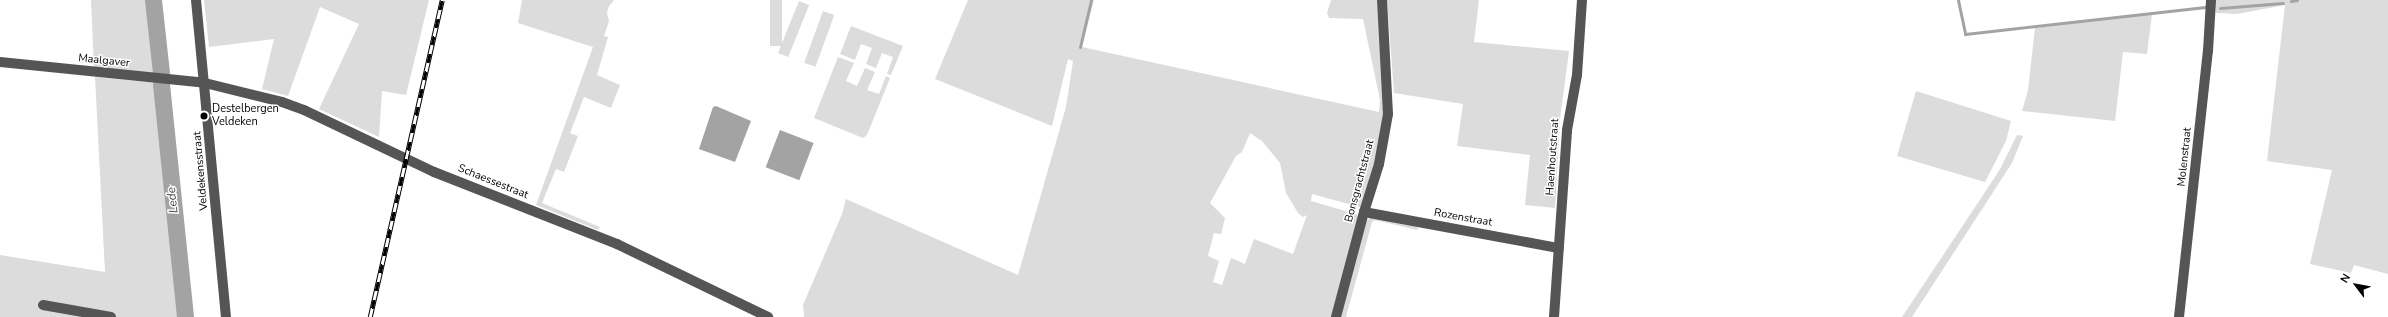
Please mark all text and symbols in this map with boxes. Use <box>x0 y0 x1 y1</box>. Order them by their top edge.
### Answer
street label: Maalgaver <box>78 52 130 70</box>
place label: Destelbergen Veldeken <box>212 103 279 129</box>
marker: Destelbergen Veldeken <box>199 111 209 121</box>
street label: Haenhoutstraat <box>1544 118 1562 196</box>
street label: Molenstraat <box>2175 127 2195 187</box>
street label: Veldekensstraat <box>191 131 211 211</box>
street label: Bonsgrachtstraat <box>1343 138 1377 224</box>
street label: Schaessestraat <box>456 162 530 202</box>
water label: Lede <box>164 186 182 214</box>
street label: Rozenstraat <box>1433 206 1493 230</box>
north arrow <box>2336 265 2376 305</box>
text: N <box>2337 271 2354 286</box>

